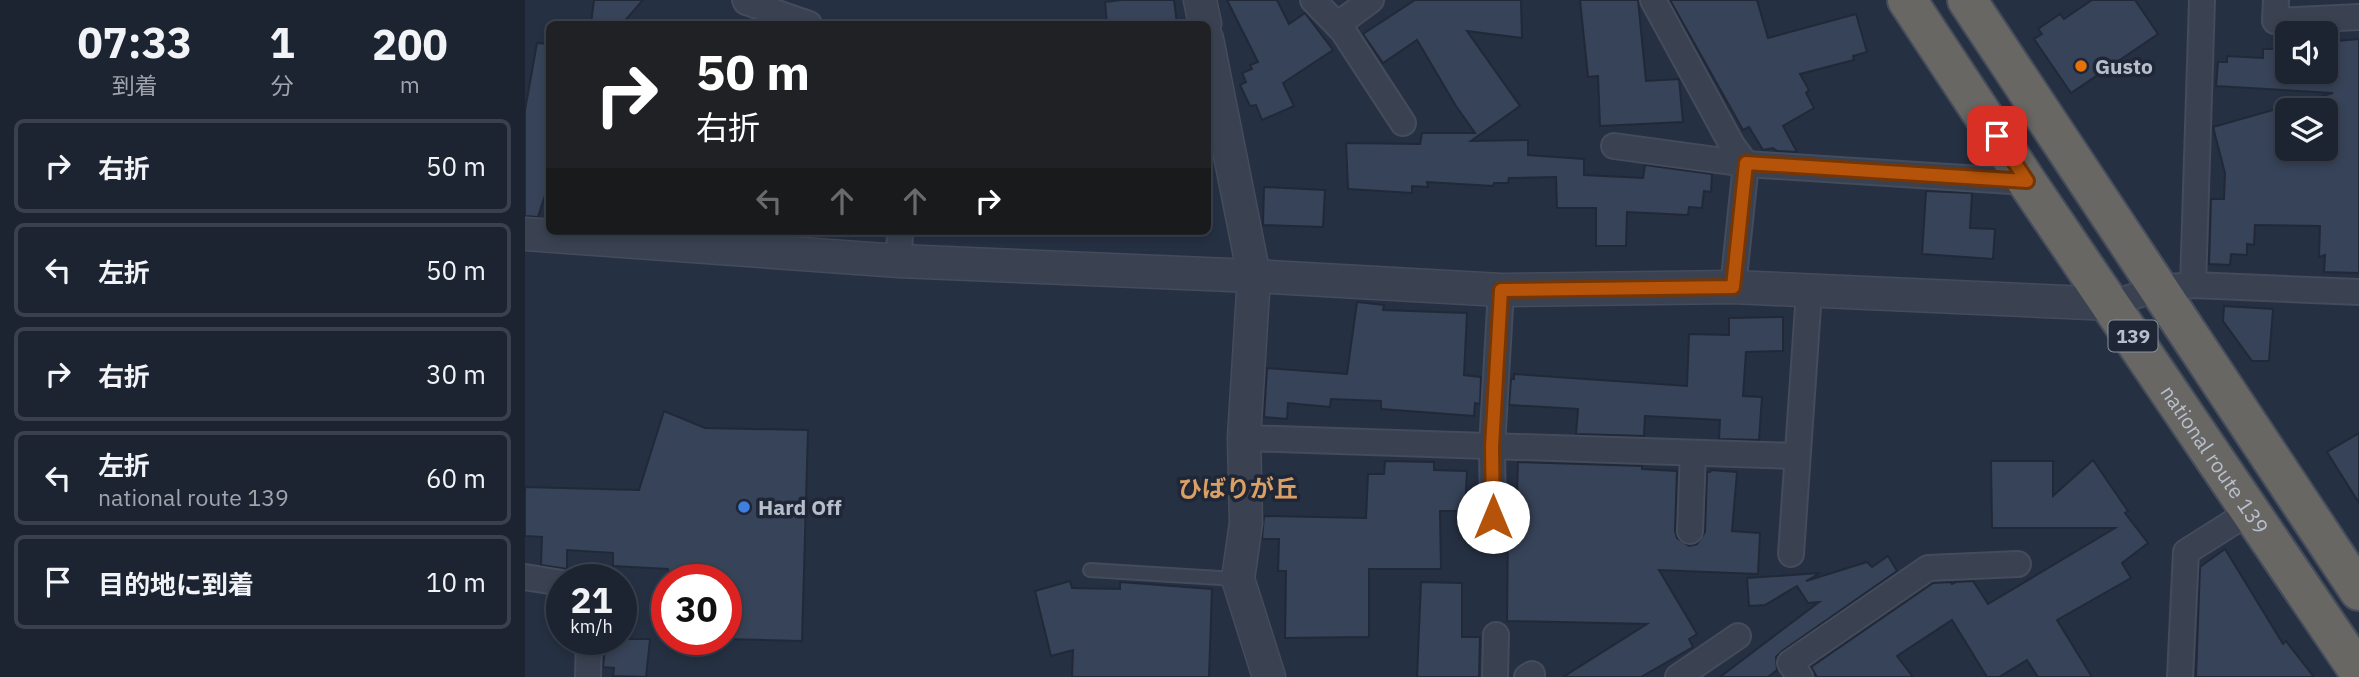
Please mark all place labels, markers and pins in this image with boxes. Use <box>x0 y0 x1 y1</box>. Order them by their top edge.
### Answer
place label: Gusto <box>2095 52 2153 80</box>
marker: Gusto <box>2073 58 2089 74</box>
pin <box>1967 106 2027 166</box>
place label: Hard Off <box>758 493 842 521</box>
marker: Hard Off <box>736 499 752 515</box>

